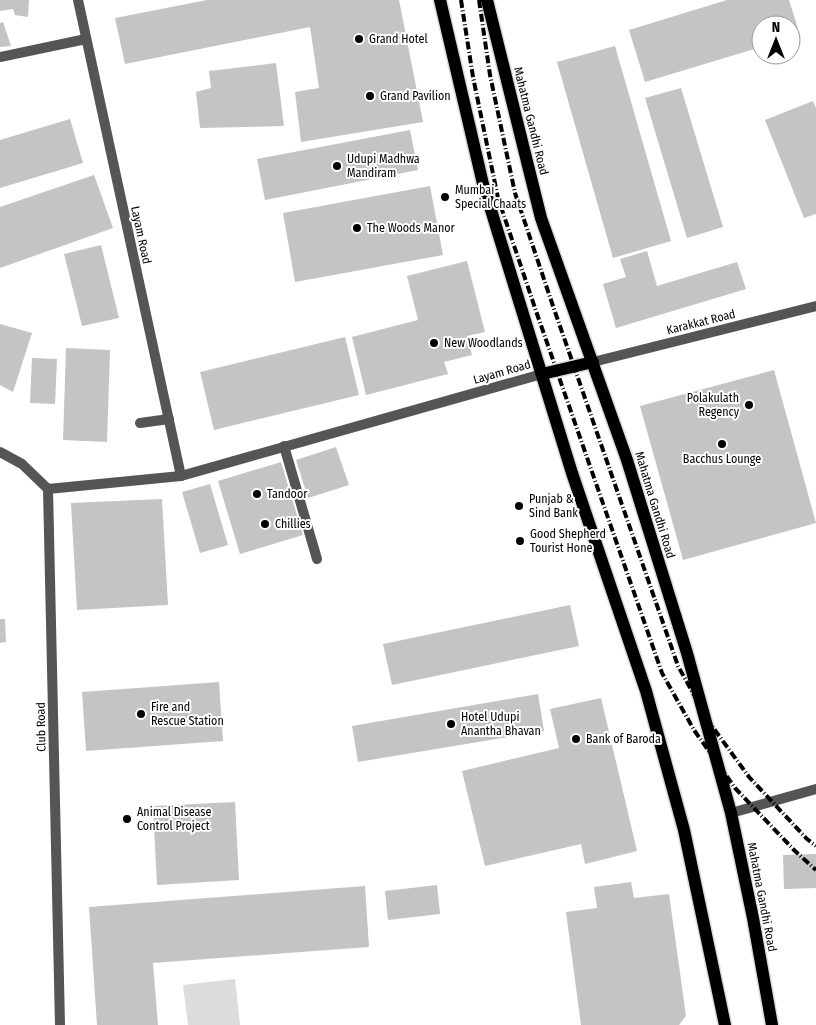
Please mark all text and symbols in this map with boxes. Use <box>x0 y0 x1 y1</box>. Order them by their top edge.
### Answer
north arrow <box>751 15 801 65</box>
text: N <box>772 19 780 36</box>
place label: Grand Hotel <box>369 32 428 46</box>
marker: Grand Hotel <box>353 33 365 45</box>
street label: Mahatma Gandhi Road <box>511 65 551 177</box>
place label: Grand Pavilion <box>380 89 451 103</box>
marker: Grand Pavilion <box>364 90 376 102</box>
place label: Udupi Madhwa Mandiram <box>347 152 420 180</box>
marker: Udupi Madhwa Mandiram <box>331 160 343 172</box>
place label: Mumbai Special Chaats <box>455 183 526 211</box>
marker: Mumbai Special Chaats <box>439 191 451 203</box>
street label: Layam Road <box>128 205 154 265</box>
place label: The Woods Manor <box>367 221 456 235</box>
marker: The Woods Manor <box>351 222 363 234</box>
street label: Karakkat Road <box>665 307 737 337</box>
place label: New Woodlands <box>444 336 523 350</box>
marker: New Woodlands <box>428 337 440 349</box>
street label: Layam Road <box>472 357 532 387</box>
place label: Polakulath Regency <box>687 391 740 419</box>
marker: Polakulath Regency <box>743 399 755 411</box>
marker: Bacchus Lounge <box>716 438 728 450</box>
street label: Mahatma Gandhi Road <box>632 450 678 560</box>
place label: Bacchus Lounge <box>683 452 761 466</box>
place label: Tandoor <box>267 487 308 501</box>
marker: Tandoor <box>251 488 263 500</box>
place label: Punjab & Sind Bank <box>529 492 578 520</box>
marker: Punjab & Sind Bank <box>513 500 525 512</box>
place label: Chillies <box>275 517 311 531</box>
marker: Chillies <box>259 518 271 530</box>
place label: Good Shepherd Tourist Hone <box>530 527 606 555</box>
marker: Good Shepherd Tourist Hone <box>514 535 526 547</box>
place label: Fire and Rescue Station <box>151 700 224 728</box>
street label: Club Road <box>34 702 48 752</box>
marker: Fire and Rescue Station <box>135 708 147 720</box>
place label: Hotel Udupi Anantha Bhavan <box>461 710 541 738</box>
marker: Hotel Udupi Anantha Bhavan <box>445 718 457 730</box>
place label: Bank of Baroda <box>586 732 661 746</box>
marker: Bank of Baroda <box>570 733 582 745</box>
place label: Animal Disease Control Project <box>137 805 211 833</box>
marker: Animal Disease Control Project <box>121 813 133 825</box>
street label: Mahatma Gandhi Road <box>745 841 779 953</box>

